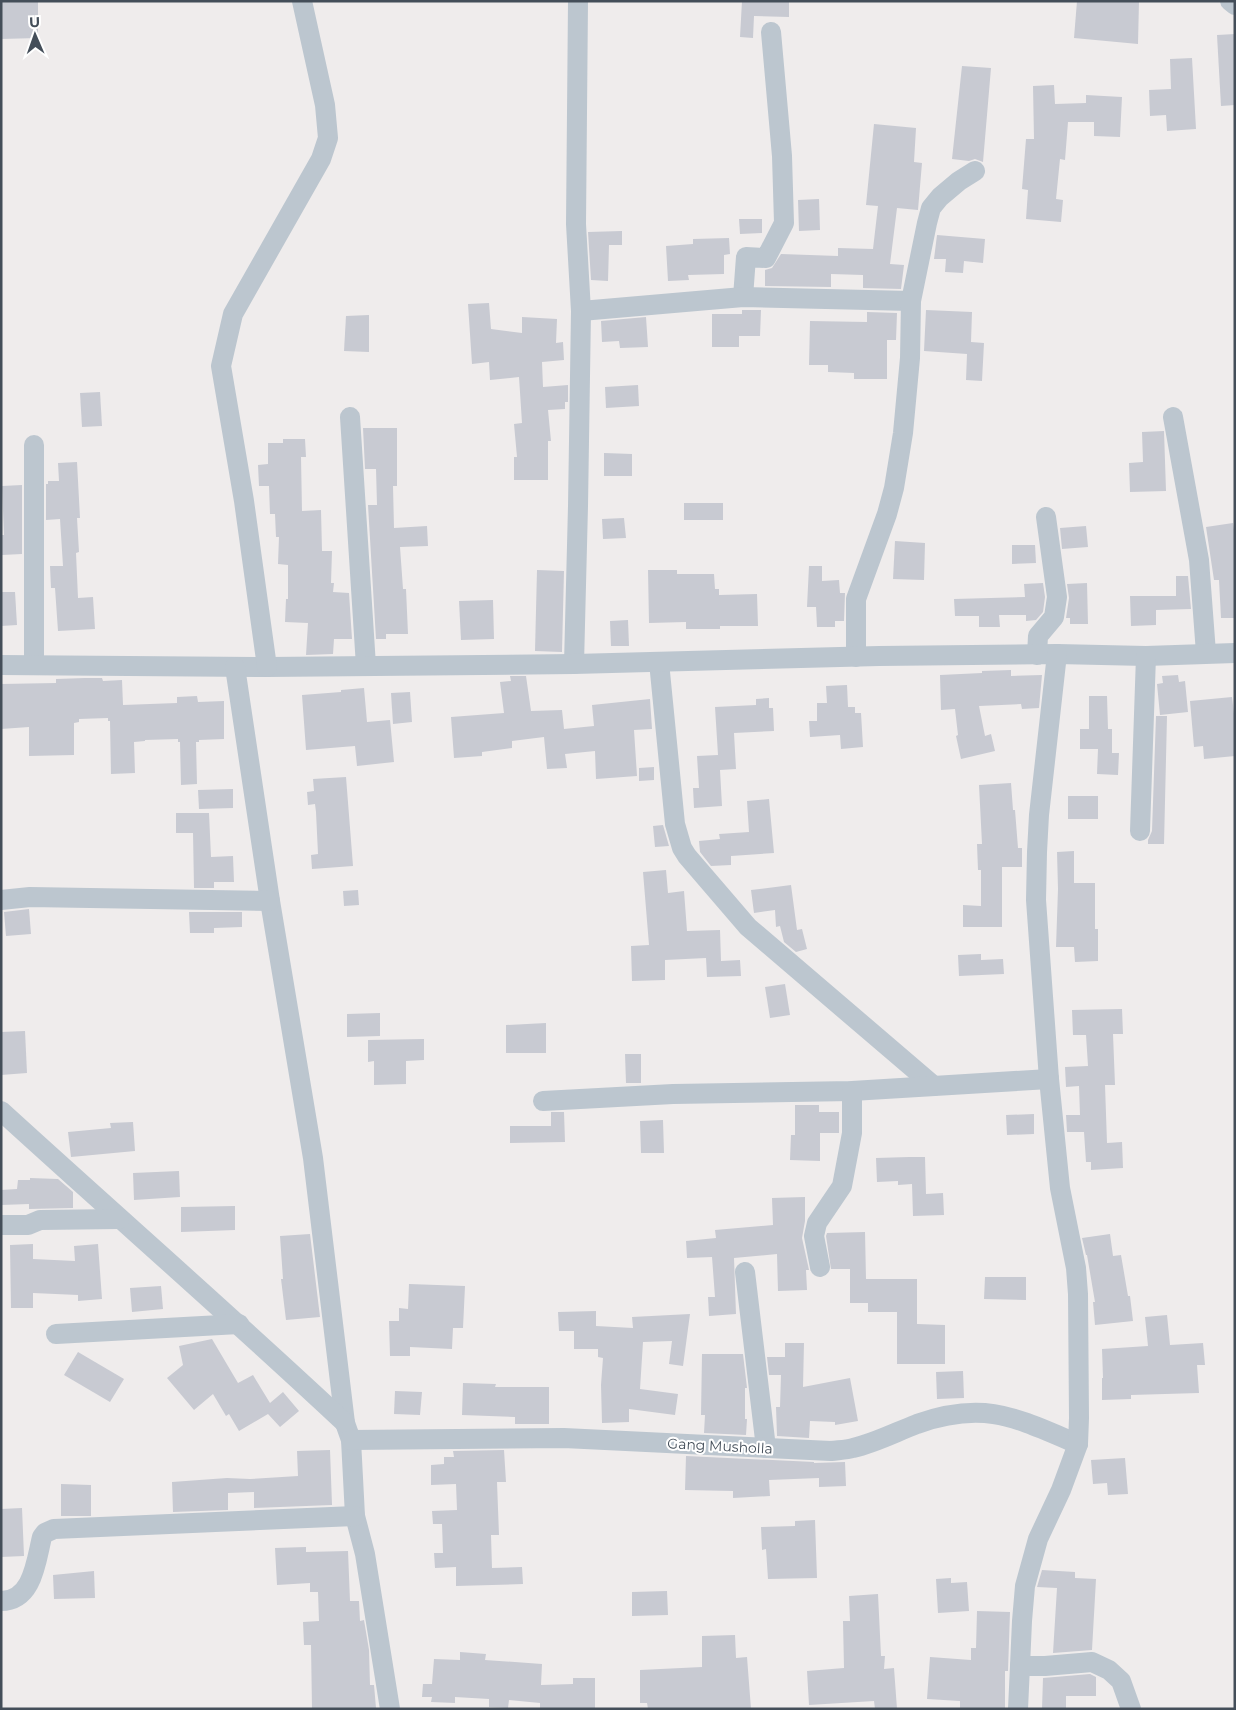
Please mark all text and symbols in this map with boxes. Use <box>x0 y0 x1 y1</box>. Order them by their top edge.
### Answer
north arrow <box>10 10 60 60</box>
text: U <box>29 13 40 31</box>
street label: Gang Musholla <box>667 1434 773 1458</box>

